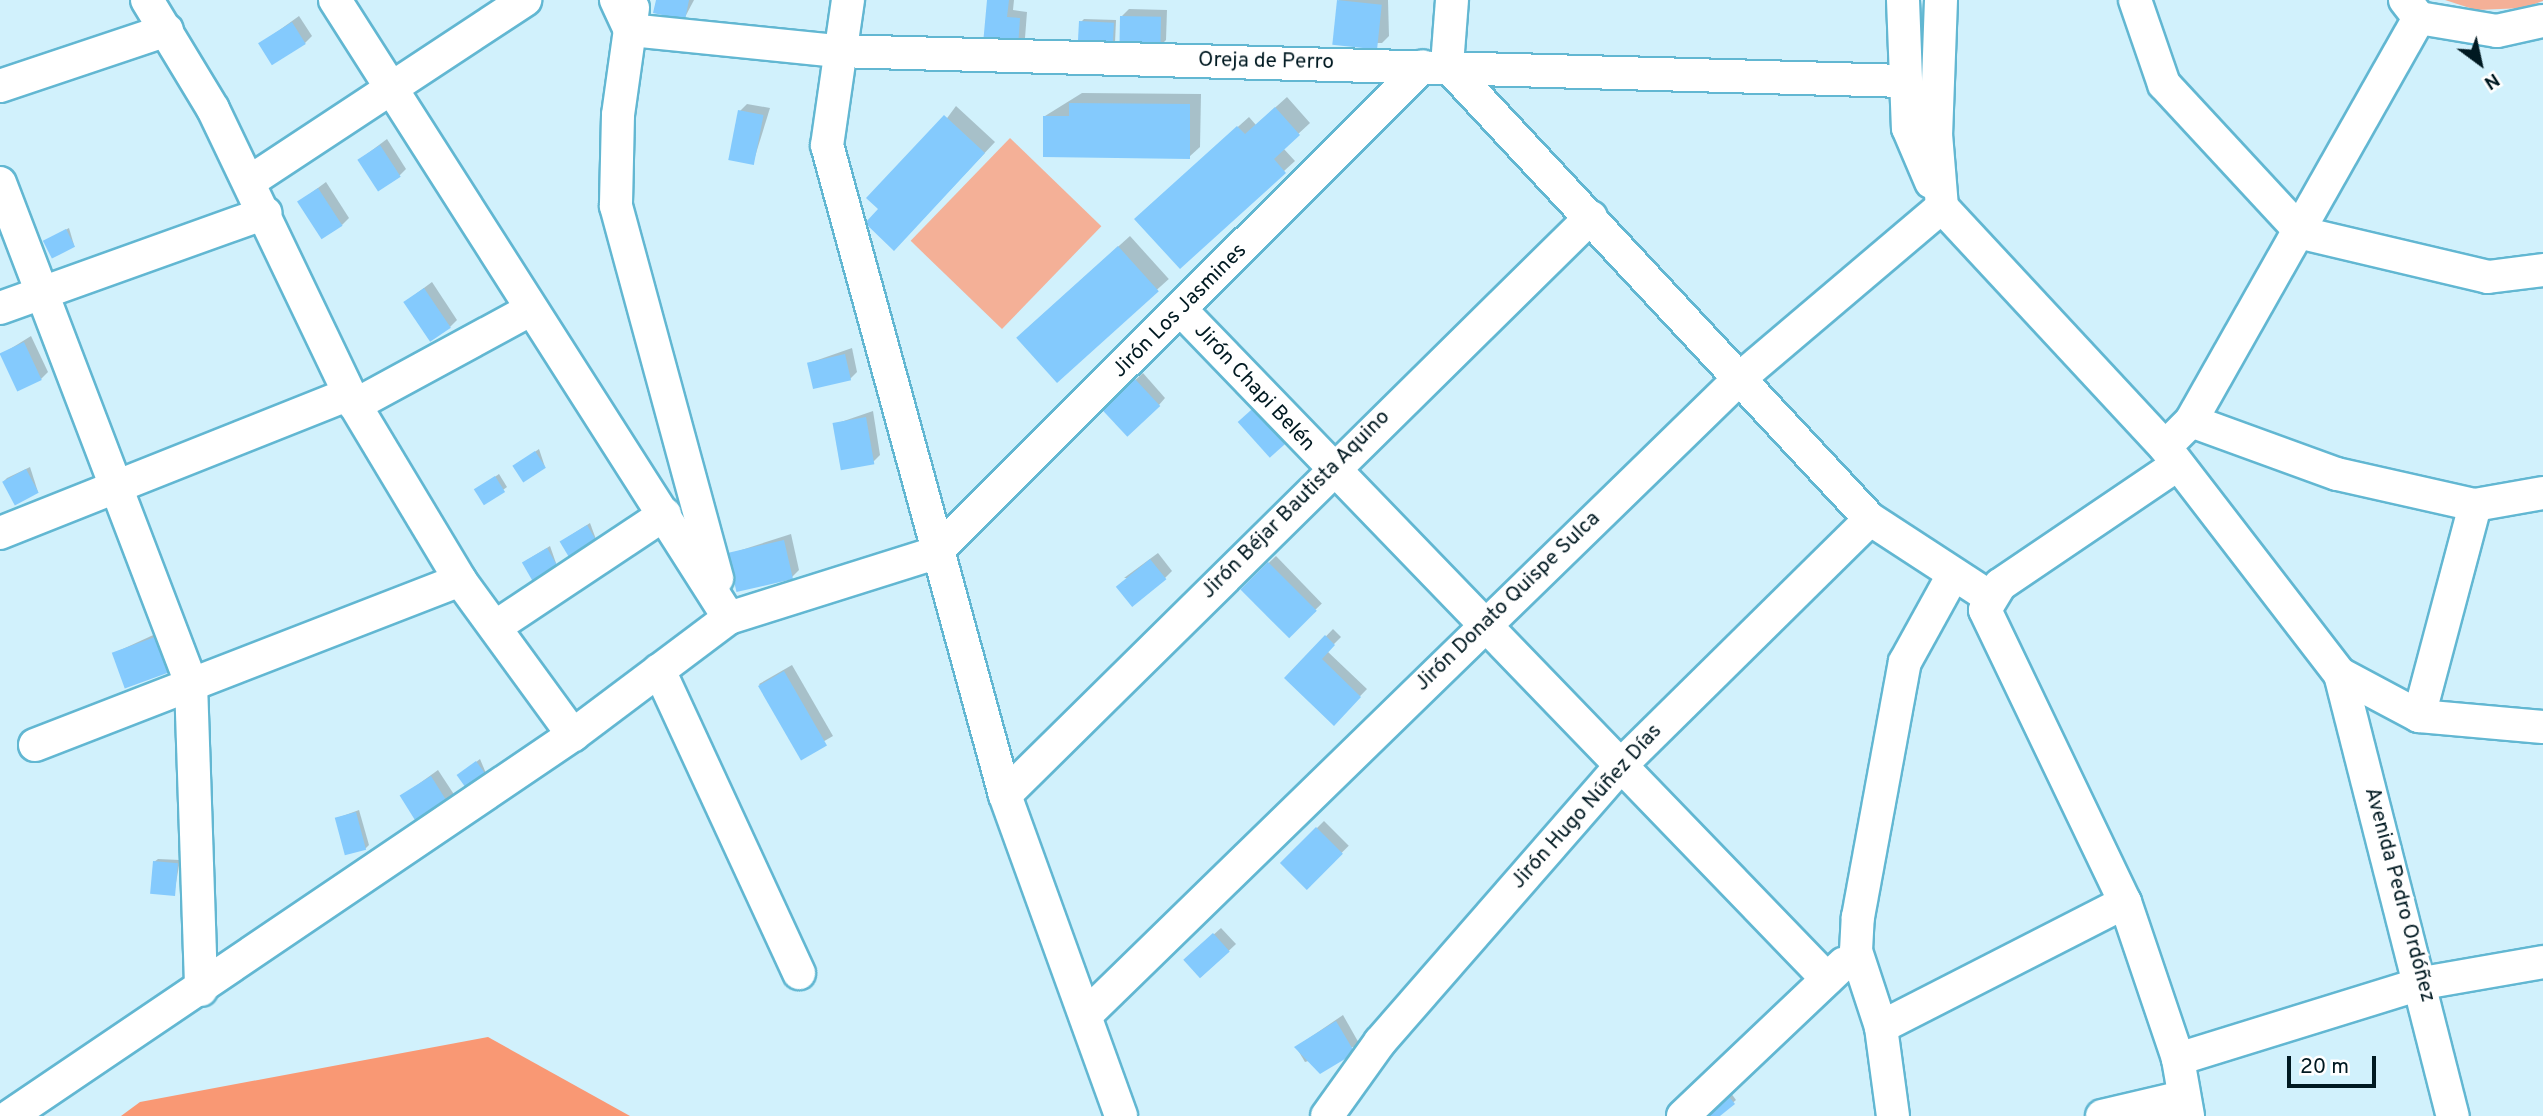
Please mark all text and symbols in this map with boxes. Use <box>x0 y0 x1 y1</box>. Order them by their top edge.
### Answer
north arrow <box>2445 28 2515 98</box>
street label: Oreja de Perro <box>1198 48 1334 76</box>
text: N <box>2479 67 2504 94</box>
street label: Jirón Los Jasmines <box>1108 239 1252 383</box>
street label: Jirón Chapi Belén <box>1188 319 1320 457</box>
street label: Jirón Béjar Bautista Aquino <box>1196 405 1396 605</box>
street label: Jirón Donato Quispe Sulca <box>1410 507 1606 697</box>
street label: Jirón Hugo Núñez Días <box>1506 719 1668 895</box>
street label: Avenida Pedro Ordóñez <box>2358 785 2440 1005</box>
scale bar <box>2291 1042 2380 1086</box>
text: 20 m <box>2300 1054 2349 1081</box>

